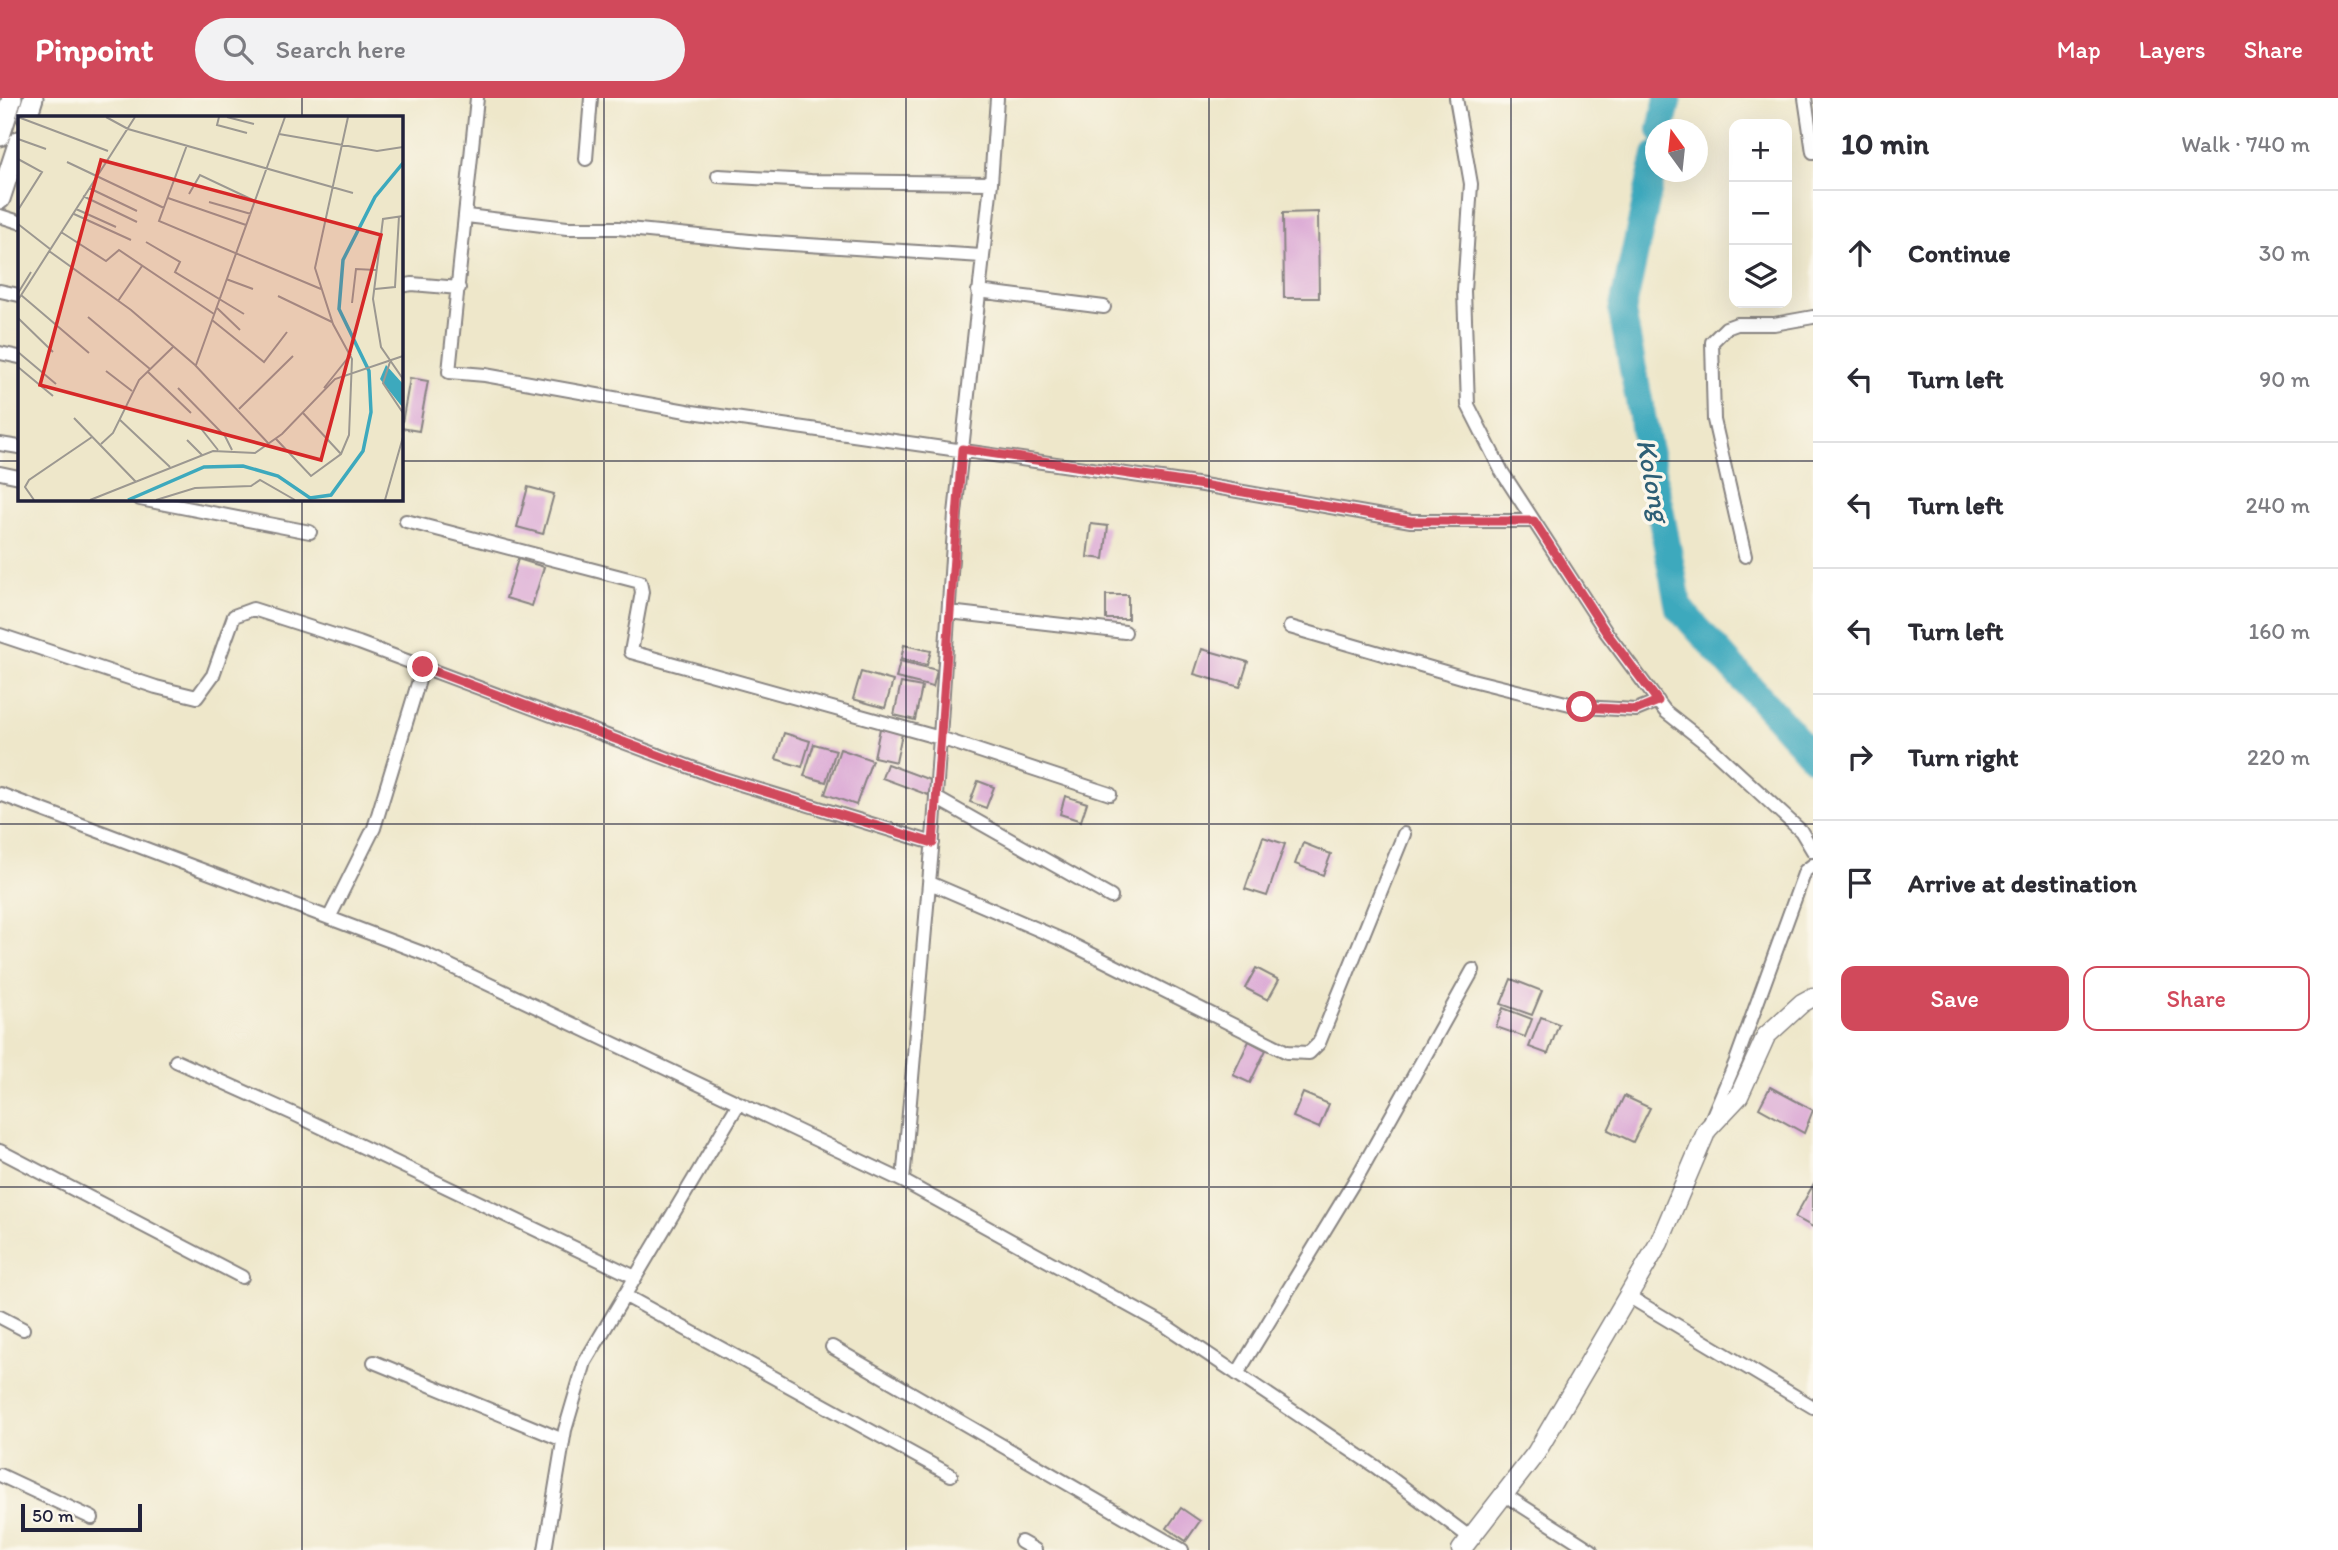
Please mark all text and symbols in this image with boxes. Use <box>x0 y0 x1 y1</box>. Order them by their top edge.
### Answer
search box <box>195 18 685 81</box>
text: Pinpoint <box>35 30 153 69</box>
icon: search <box>219 30 257 68</box>
text: Search here <box>275 33 406 65</box>
text: Map <box>2057 35 2101 64</box>
text: Layers <box>2139 35 2206 64</box>
text: Share <box>2244 35 2303 64</box>
inset map <box>18 116 402 500</box>
north arrow <box>1645 119 1708 182</box>
map controls <box>1729 119 1792 308</box>
button: + <box>1729 119 1792 182</box>
text: 10 min <box>1841 125 1929 162</box>
text: Walk · 740 m <box>2181 130 2310 158</box>
button: − <box>1729 182 1792 245</box>
icon: ahead <box>1841 234 1879 272</box>
text: Continue <box>1908 237 2011 269</box>
text: 30 m <box>2259 239 2310 267</box>
button: layers <box>1729 245 1792 308</box>
icon: left <box>1841 360 1879 398</box>
text: Turn left <box>1908 363 2004 395</box>
text: 90 m <box>2259 365 2310 393</box>
water label: Kolong <box>1629 436 1679 528</box>
icon: left <box>1841 486 1879 524</box>
text: Turn left <box>1908 489 2004 521</box>
text: 240 m <box>2245 491 2310 519</box>
icon: left <box>1841 612 1879 650</box>
text: Turn left <box>1908 615 2004 647</box>
text: 160 m <box>2248 617 2310 645</box>
route end <box>407 651 438 682</box>
route start <box>1566 691 1597 722</box>
icon: right <box>1841 738 1879 776</box>
text: Turn right <box>1908 741 2019 773</box>
text: 220 m <box>2247 743 2310 771</box>
icon: arrive <box>1841 864 1879 902</box>
text: Arrive at destination <box>1908 867 2137 899</box>
button: Save <box>1841 966 2069 1031</box>
button: Share <box>2083 966 2310 1031</box>
scale bar <box>21 1501 142 1533</box>
text: 50 m <box>32 1504 74 1527</box>

